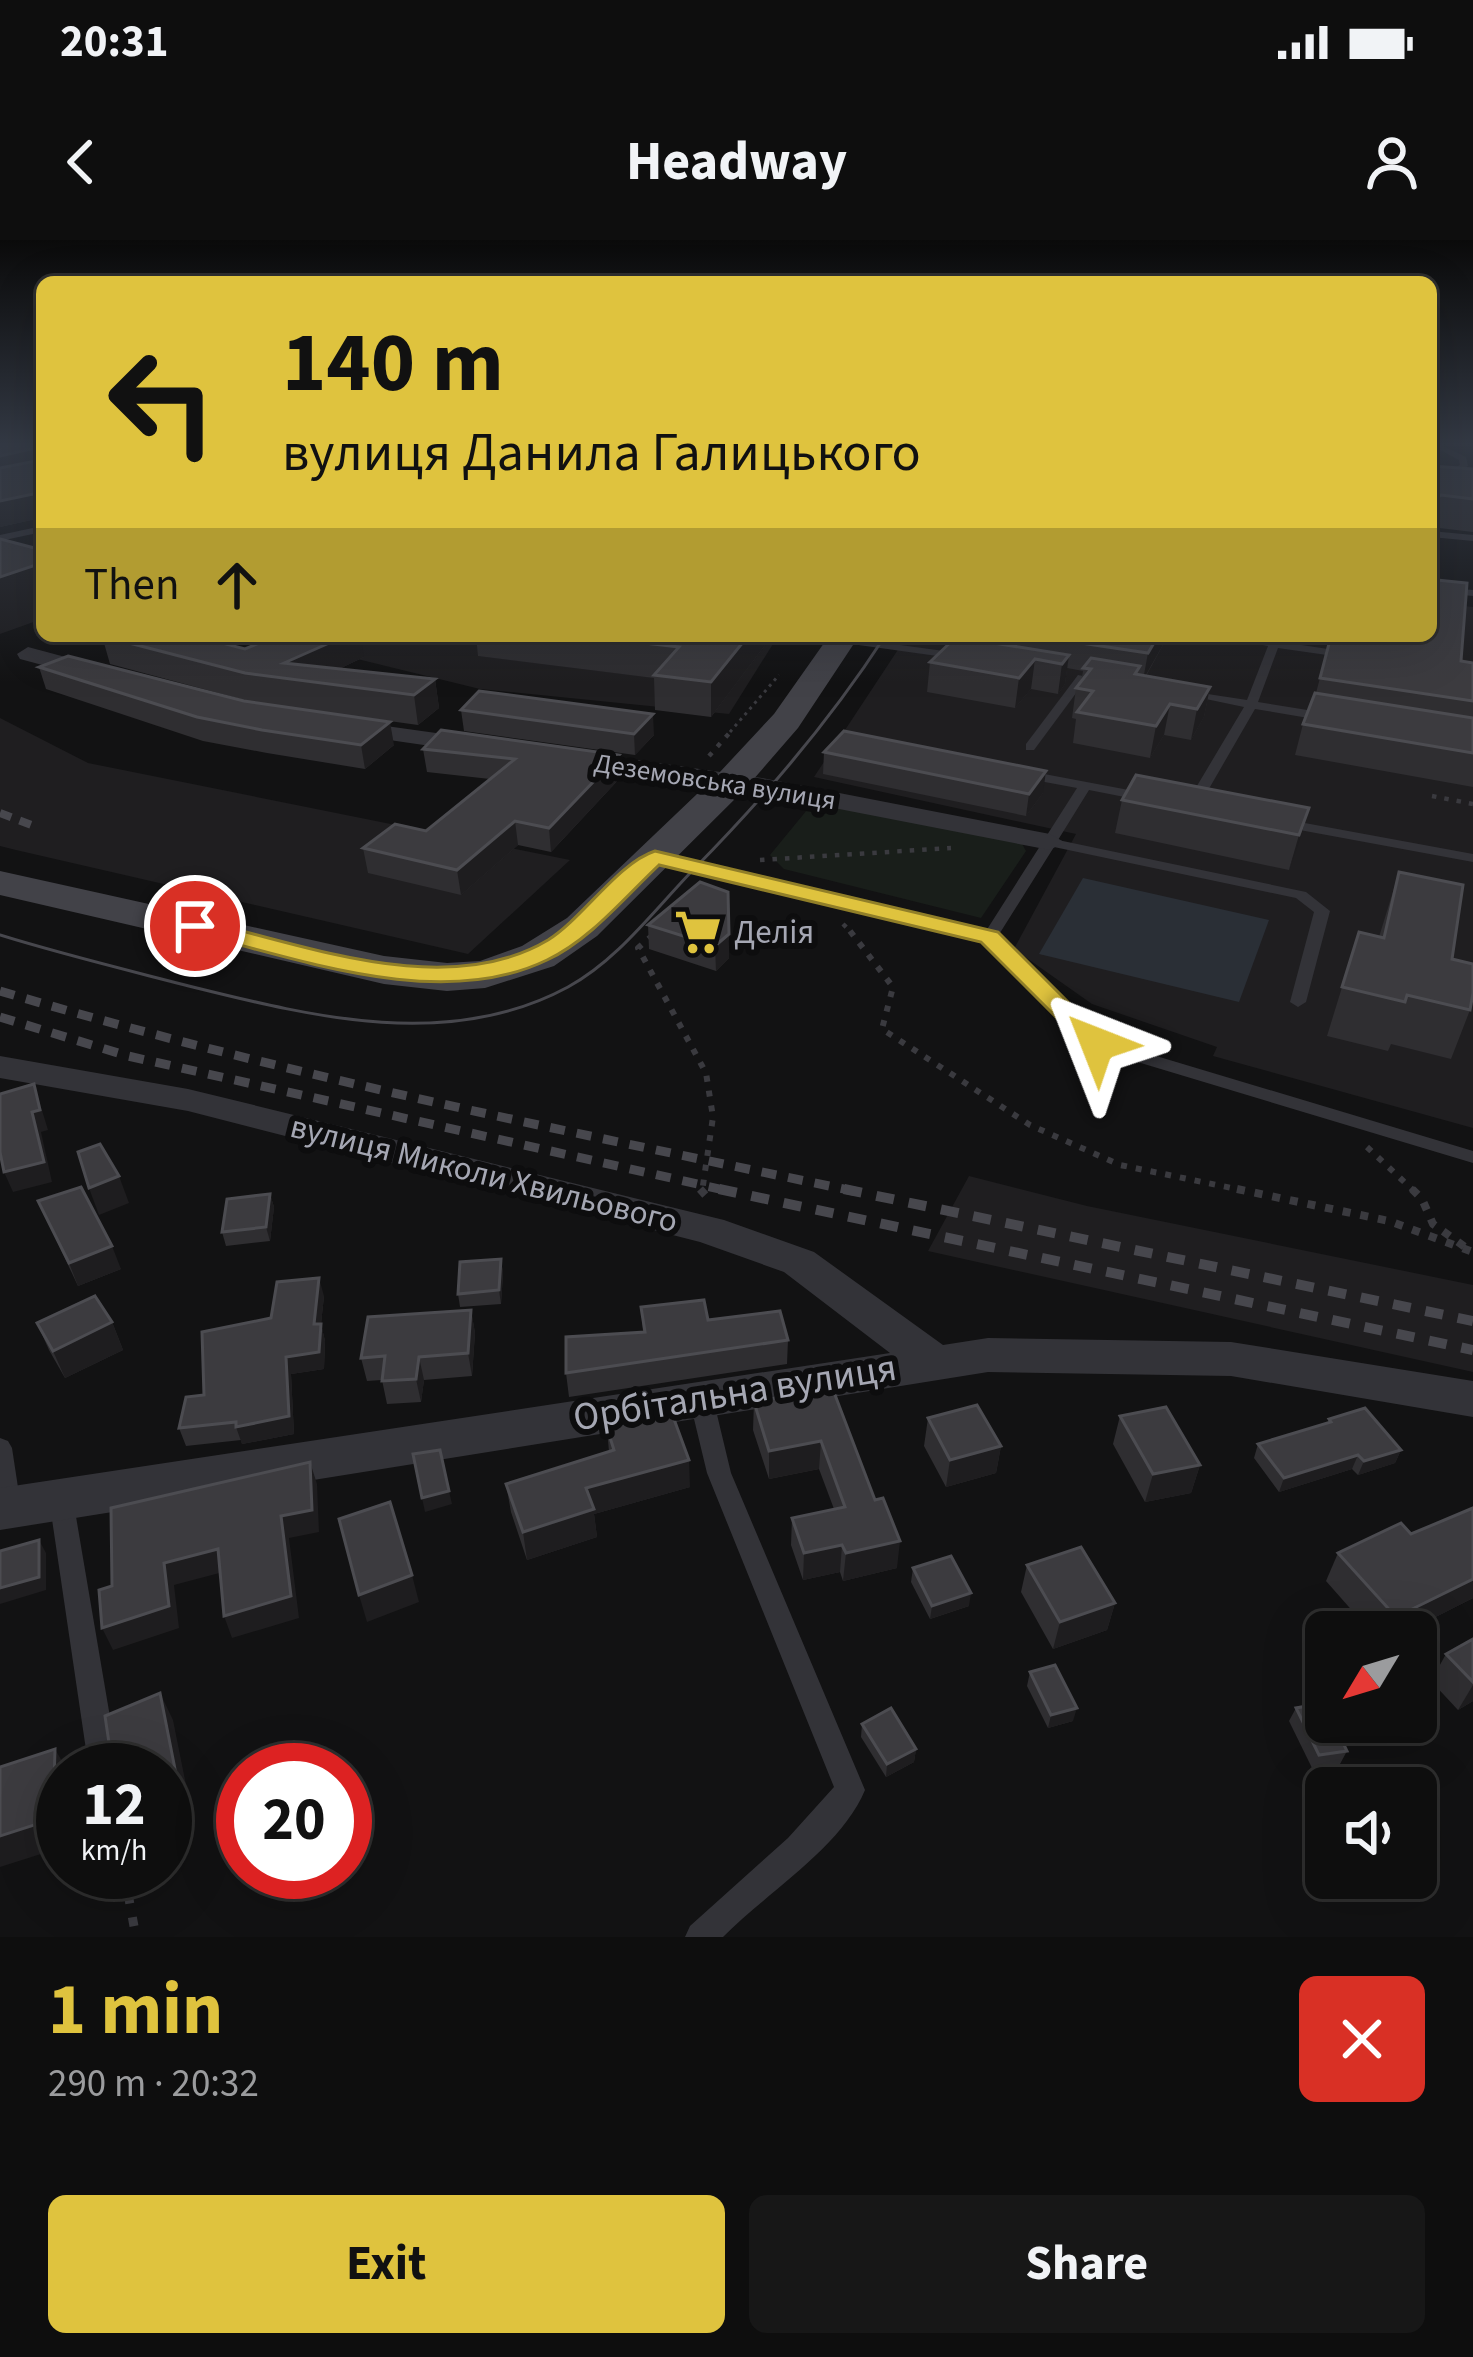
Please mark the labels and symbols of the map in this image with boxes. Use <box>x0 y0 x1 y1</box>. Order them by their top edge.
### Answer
street label: Деземовська вулиця <box>591 744 839 820</box>
pin <box>144 875 246 977</box>
supermarket icon: Делія <box>673 907 723 957</box>
place label: Делія <box>734 909 814 956</box>
position arrow <box>1034 981 1160 1107</box>
street label: вулиця Миколи Хвильового <box>285 1103 683 1245</box>
street label: Орбітальна вулиця <box>569 1340 901 1446</box>
north arrow <box>1305 1611 1437 1743</box>
speed limit sign: 20 <box>216 1743 372 1899</box>

